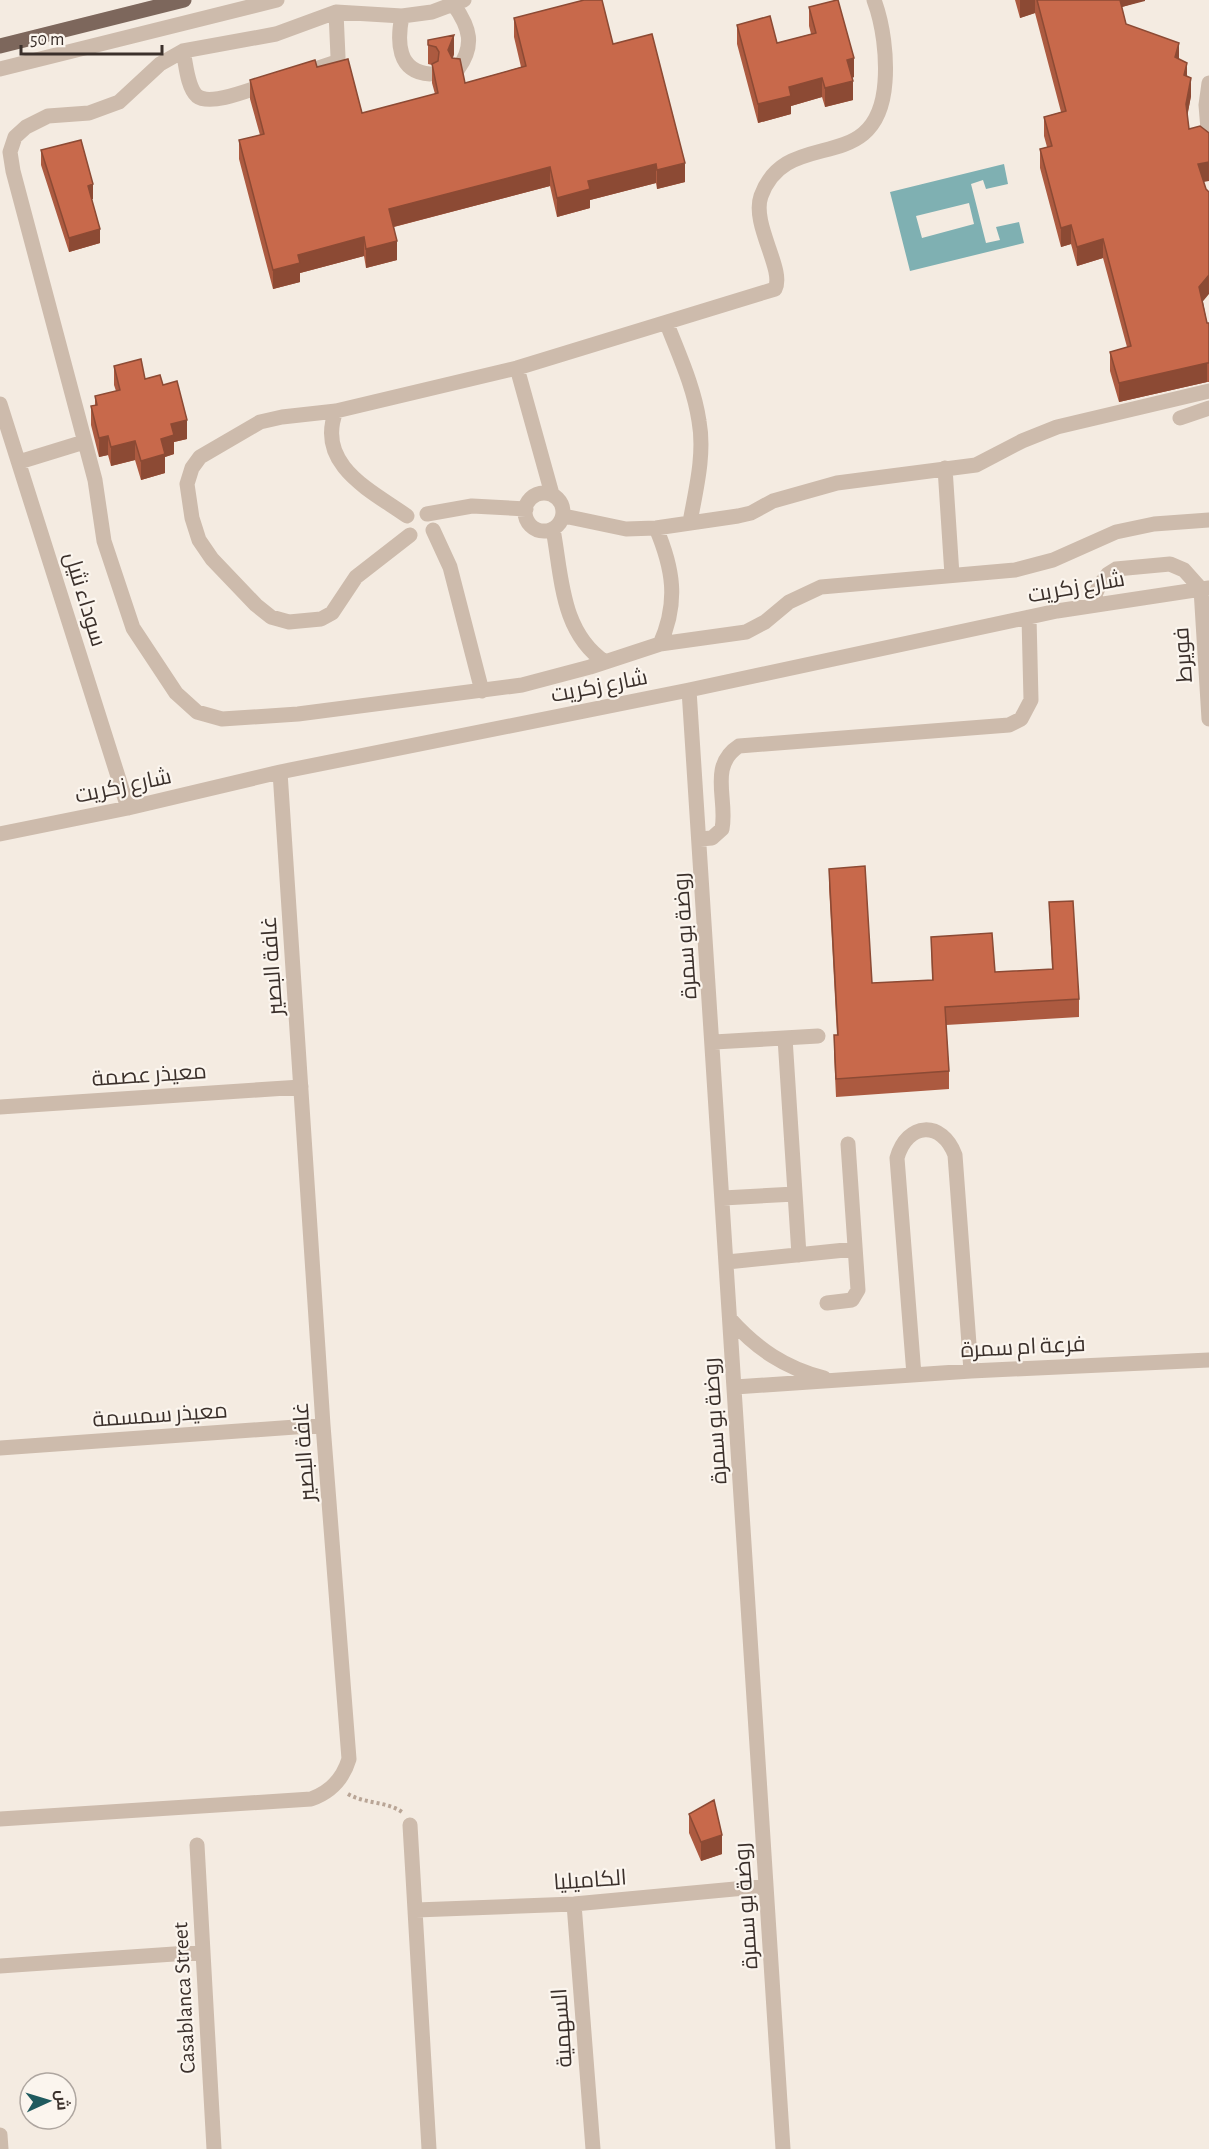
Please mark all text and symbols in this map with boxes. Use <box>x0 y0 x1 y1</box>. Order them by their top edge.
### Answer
scale bar <box>21 18 162 56</box>
text: 50 m <box>30 31 64 49</box>
street label: سوداء نثيل <box>58 550 110 650</box>
street label: شارع زكريت <box>1026 568 1127 609</box>
street label: فويرط <box>1170 626 1197 683</box>
street label: شارع زكريت <box>549 666 650 709</box>
street label: شارع زكريت <box>73 765 174 810</box>
street label: روضة بو سمرة <box>670 872 701 1000</box>
street label: غافة البصير <box>258 915 288 1018</box>
street label: معيذر عصمة <box>91 1060 207 1091</box>
street label: فرعة ام سمرة <box>960 1333 1086 1365</box>
street label: روضة بو سمرة <box>700 1357 731 1485</box>
street label: معيذر سمسمة <box>92 1399 228 1432</box>
street label: غافة البصير <box>290 1401 320 1504</box>
street label: روضة بو سمرة <box>731 1842 762 1970</box>
street label: الكاميليا <box>553 1866 627 1894</box>
street label: Casablanca Street <box>169 1922 199 2074</box>
street label: السهمية <box>548 1987 578 2068</box>
north arrow <box>18 2071 78 2131</box>
text: ش <box>52 2089 72 2111</box>

